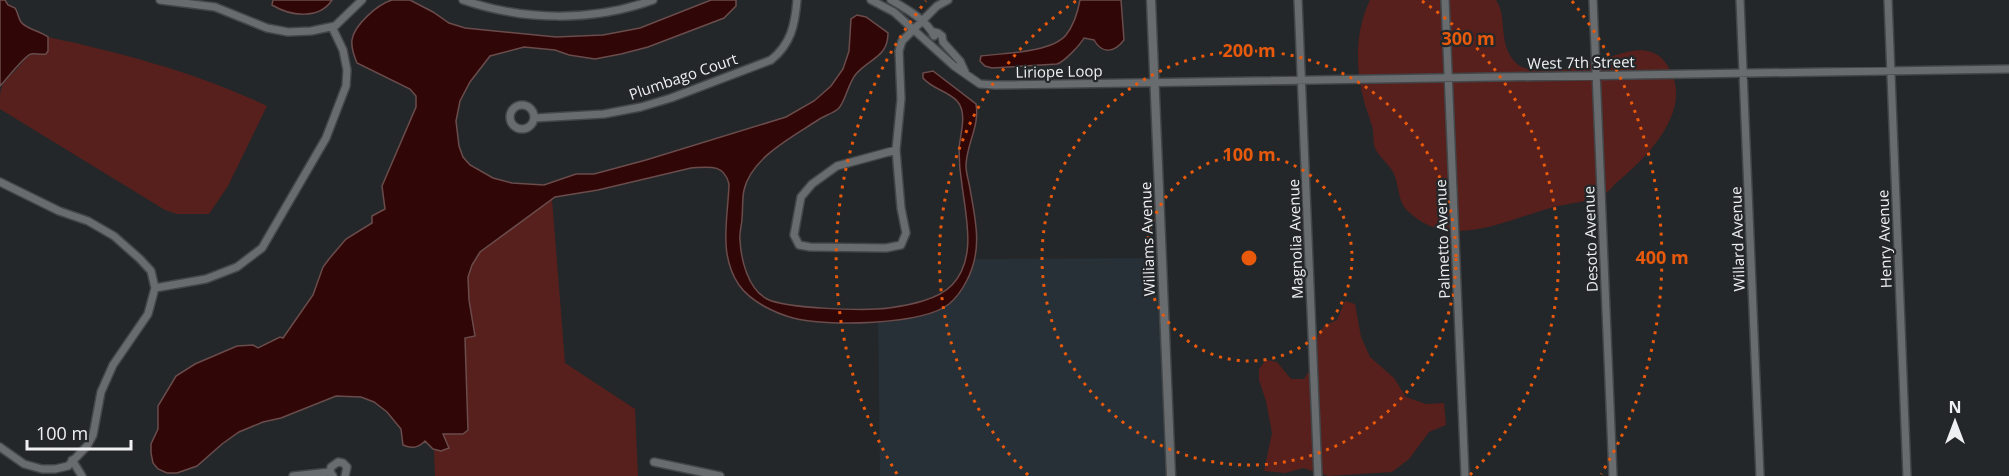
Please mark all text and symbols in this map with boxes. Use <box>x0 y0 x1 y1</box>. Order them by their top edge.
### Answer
text: 300 m <box>1441 26 1495 50</box>
text: 200 m <box>1222 38 1276 62</box>
street label: Plumbago Court <box>626 48 740 104</box>
street label: West 7th Street <box>1527 51 1635 73</box>
street label: Liriope Loop <box>1015 60 1103 82</box>
text: 100 m <box>1222 142 1276 166</box>
street label: Magnolia Avenue <box>1283 179 1307 299</box>
street label: Palmetto Avenue <box>1430 179 1454 299</box>
street label: Williams Avenue <box>1135 181 1159 297</box>
street label: Desoto Avenue <box>1578 186 1602 292</box>
street label: Willard Avenue <box>1725 186 1749 292</box>
street label: Henry Avenue <box>1872 189 1896 289</box>
text: 400 m <box>1635 245 1689 269</box>
centre of rings <box>1239 248 1259 268</box>
north arrow <box>1925 392 1985 452</box>
text: N <box>1948 396 1962 418</box>
scale bar <box>27 413 130 451</box>
text: 100 m <box>36 421 88 445</box>

